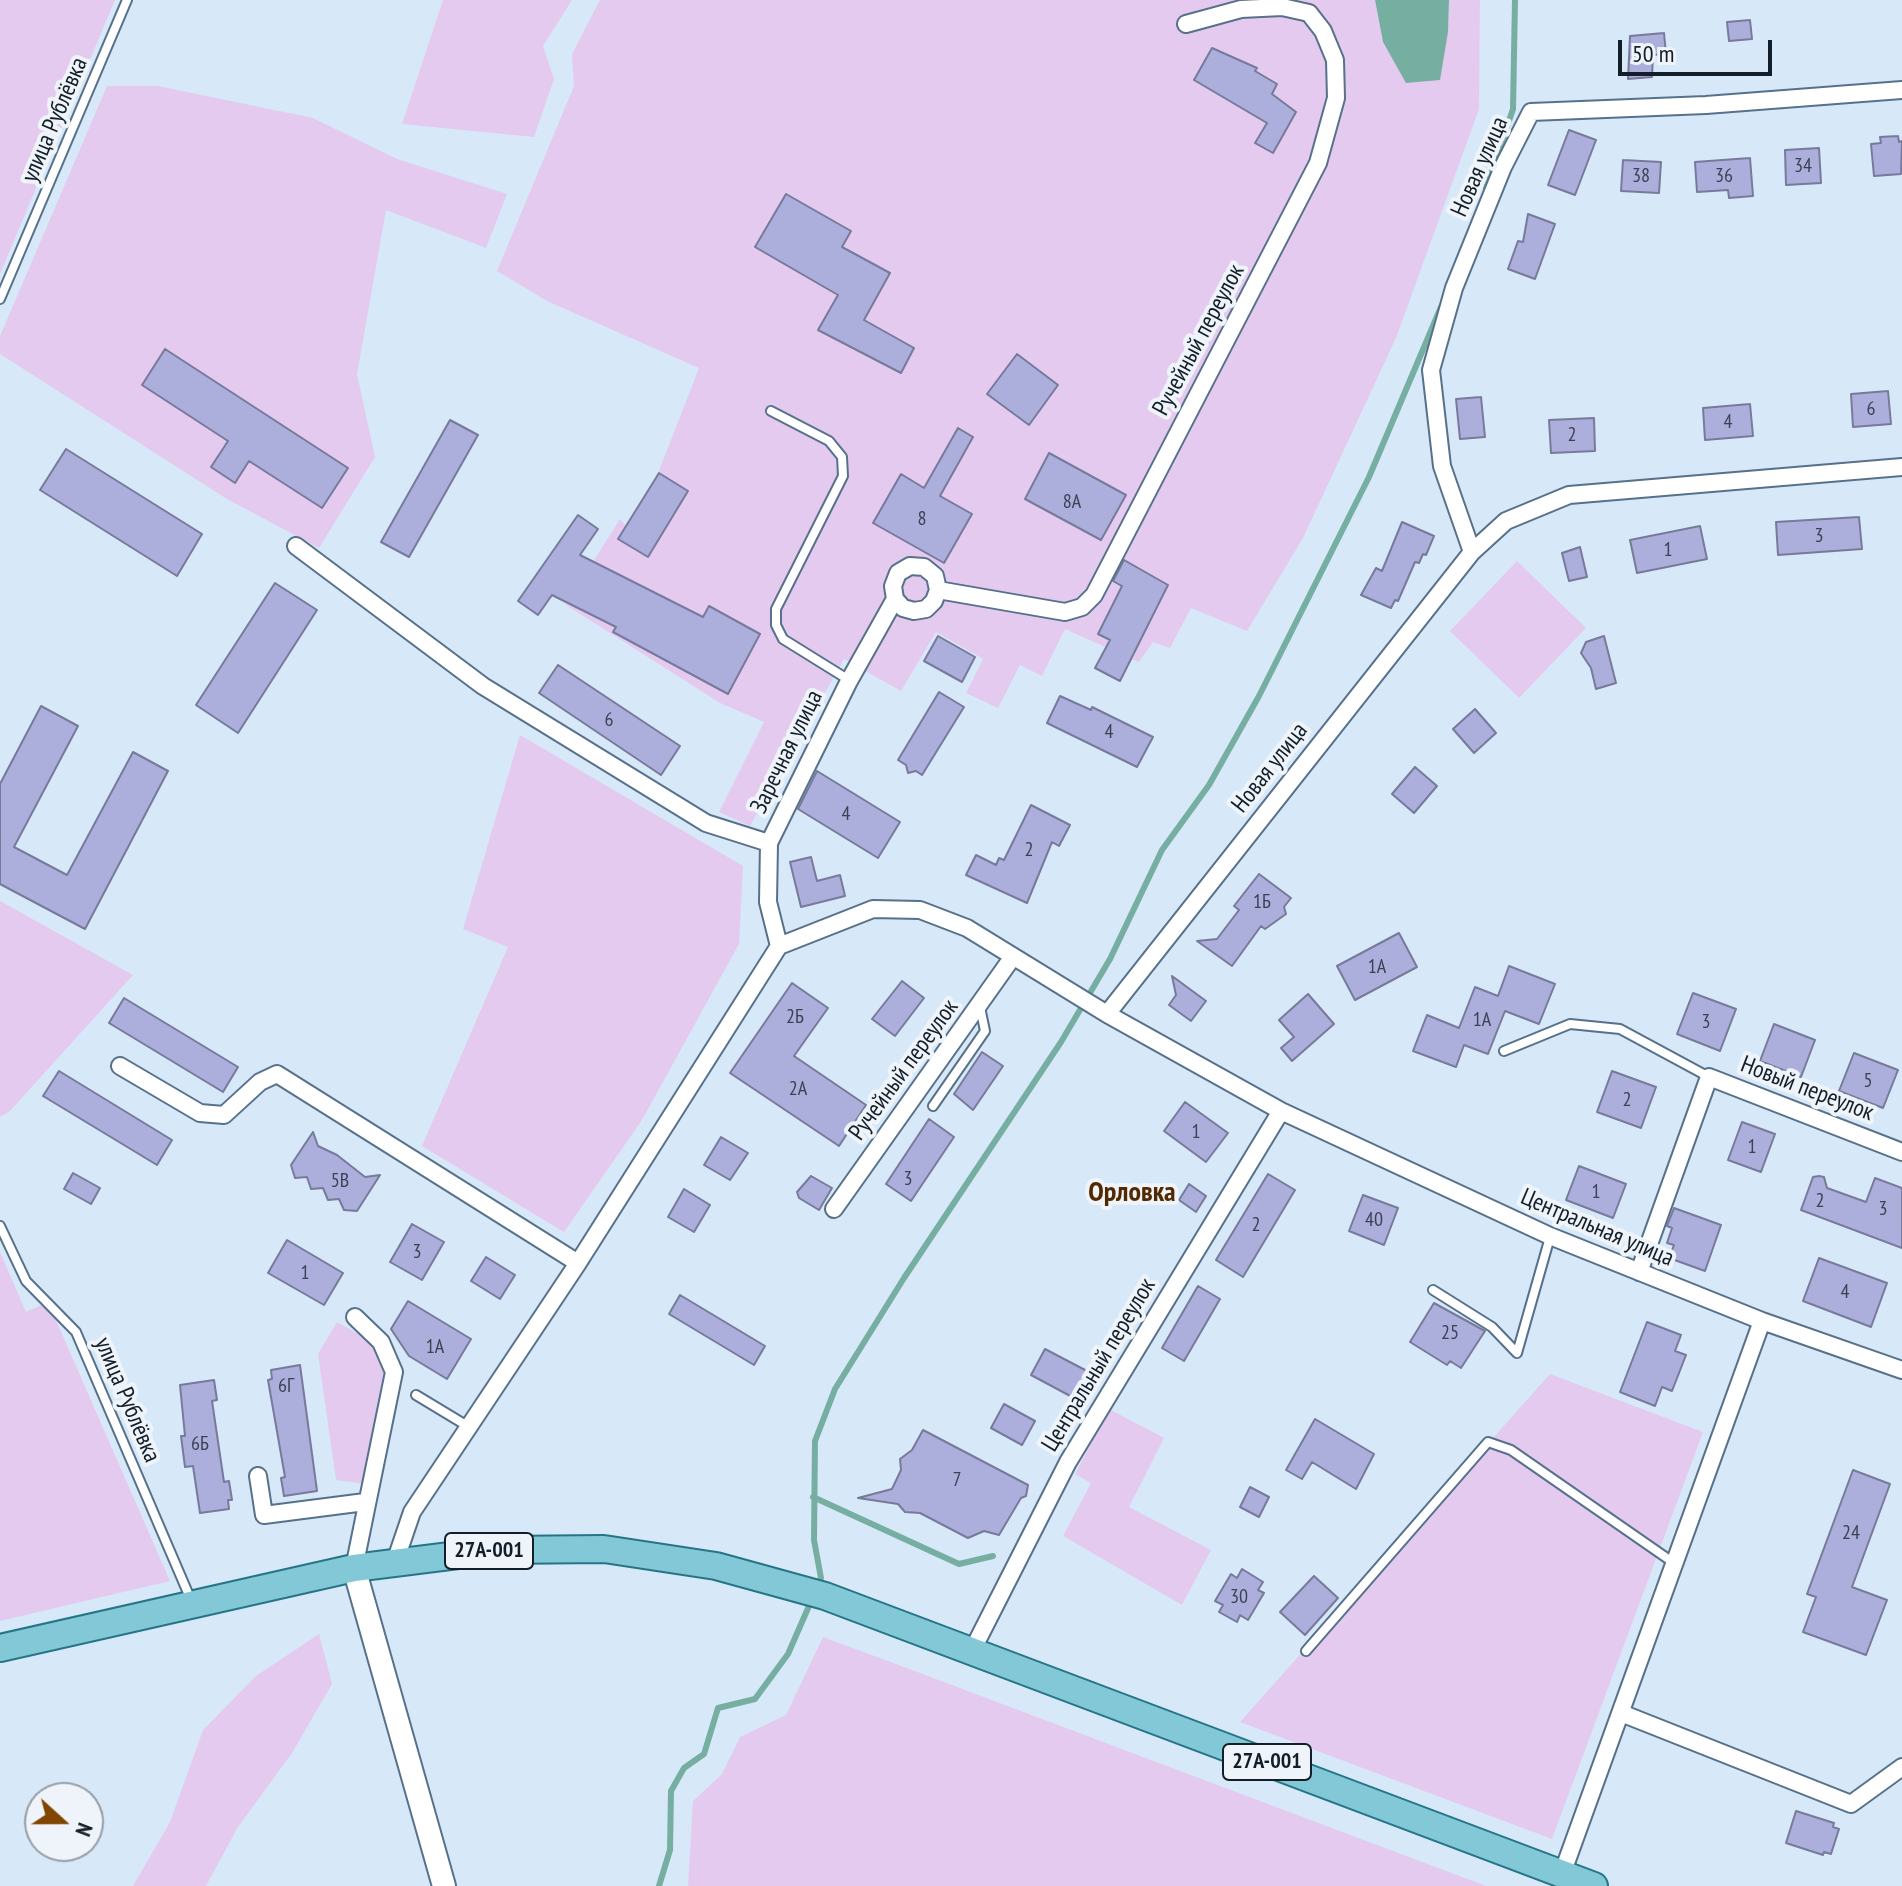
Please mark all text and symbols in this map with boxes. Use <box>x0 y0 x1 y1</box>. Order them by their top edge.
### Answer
scale bar <box>1622 24 1776 74</box>
text: 50 m <box>1632 38 1674 69</box>
street label: улица Рублёвка <box>16 53 94 187</box>
street label: Новая улица <box>1445 113 1515 221</box>
house number: 34 <box>1794 154 1812 178</box>
house number: 38 <box>1632 164 1650 188</box>
house number: 36 <box>1715 164 1733 188</box>
street label: Ручейный переулок <box>1147 259 1251 421</box>
house number: 6 <box>1867 397 1875 421</box>
house number: 4 <box>1724 410 1732 434</box>
house number: 2 <box>1568 423 1576 447</box>
house number: 8А <box>1063 490 1081 514</box>
house number: 8 <box>918 507 926 531</box>
house number: 3 <box>1815 524 1823 548</box>
house number: 1 <box>1664 538 1672 562</box>
street label: Заречная улица <box>745 686 829 818</box>
house number: 6 <box>605 708 613 732</box>
street label: Новая улица <box>1226 717 1314 819</box>
house number: 4 <box>1105 720 1113 744</box>
house number: 4 <box>842 802 850 826</box>
house number: 2 <box>1025 838 1033 862</box>
house number: 1Б <box>1253 890 1271 914</box>
house number: 1А <box>1368 955 1386 979</box>
street label: Ручейный переулок <box>843 994 965 1146</box>
house number: 2Б <box>786 1005 804 1029</box>
house number: 1А <box>1473 1008 1491 1032</box>
house number: 3 <box>1702 1010 1710 1034</box>
street label: Новый переулок <box>1737 1051 1877 1127</box>
house number: 5 <box>1864 1069 1872 1093</box>
house number: 2А <box>789 1077 807 1101</box>
house number: 2 <box>1623 1088 1631 1112</box>
house number: 1 <box>1192 1120 1200 1144</box>
house number: 1 <box>1748 1135 1756 1159</box>
house number: 3 <box>904 1167 912 1191</box>
house number: 5В <box>331 1169 349 1193</box>
district label: Орловка <box>1088 1176 1176 1210</box>
house number: 1 <box>1592 1180 1600 1204</box>
street label: Центральная улица <box>1516 1183 1678 1273</box>
house number: 2 <box>1816 1189 1824 1213</box>
house number: 3 <box>1879 1197 1887 1221</box>
house number: 40 <box>1365 1208 1383 1232</box>
house number: 2 <box>1252 1213 1260 1237</box>
house number: 3 <box>413 1240 421 1264</box>
house number: 1 <box>301 1261 309 1285</box>
street label: Центральный переулок <box>1036 1273 1162 1457</box>
house number: 4 <box>1841 1280 1849 1304</box>
house number: 25 <box>1441 1321 1459 1345</box>
street label: улица Рублёвка <box>88 1333 166 1467</box>
house number: 1А <box>426 1335 444 1359</box>
house number: 6Г <box>278 1374 294 1398</box>
house number: 6Б <box>191 1432 209 1456</box>
house number: 7 <box>953 1468 961 1492</box>
house number: 24 <box>1842 1521 1860 1545</box>
road number: 27А-001 <box>445 1533 533 1569</box>
house number: 30 <box>1230 1585 1248 1609</box>
road number: 27А-001 <box>1223 1744 1311 1780</box>
north arrow <box>24 1782 104 1862</box>
text: N <box>69 1819 100 1840</box>

